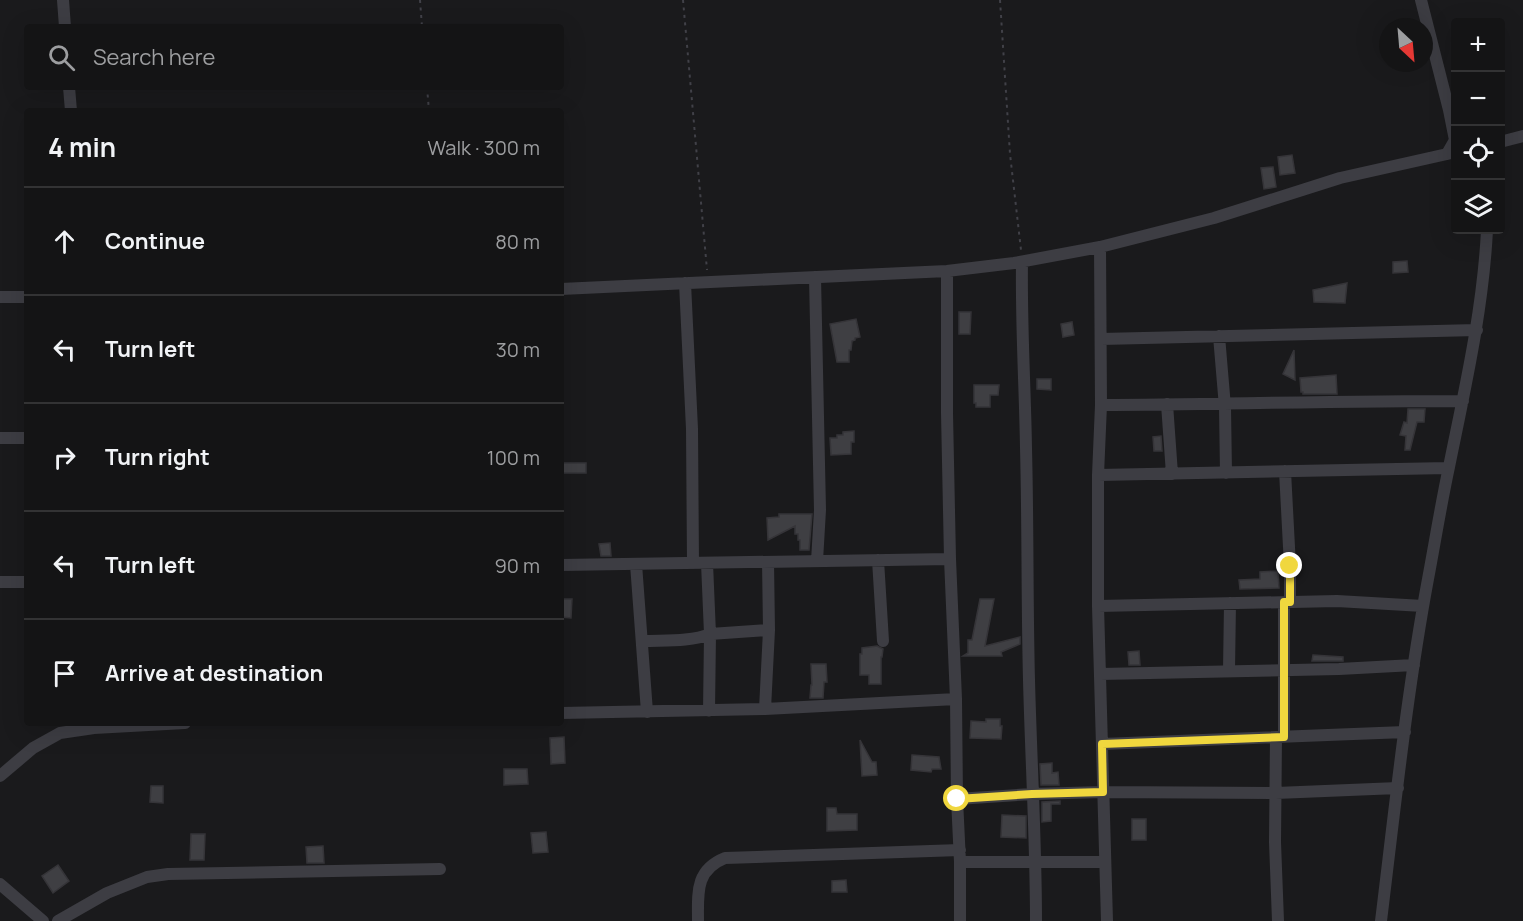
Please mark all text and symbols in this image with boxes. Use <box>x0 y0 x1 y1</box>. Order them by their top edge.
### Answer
north arrow <box>1379 18 1433 72</box>
map controls <box>1451 18 1505 234</box>
button: + <box>1451 18 1505 72</box>
search box <box>24 24 564 90</box>
icon: search <box>45 41 78 74</box>
text: Search here <box>93 42 215 72</box>
button: − <box>1451 72 1505 126</box>
button: locate <box>1451 126 1505 180</box>
text: 4 min <box>48 129 116 165</box>
text: Walk · 300 m <box>428 134 540 161</box>
button: layers <box>1451 180 1505 234</box>
icon: ahead <box>48 225 81 258</box>
text: Continue <box>105 226 205 256</box>
text: 80 m <box>495 228 540 255</box>
icon: left <box>48 333 81 366</box>
text: Turn left <box>105 334 195 364</box>
text: 30 m <box>496 336 540 363</box>
icon: right <box>48 441 81 474</box>
text: Turn right <box>105 442 210 472</box>
text: 100 m <box>487 444 540 471</box>
icon: left <box>48 549 81 582</box>
text: Turn left <box>105 550 195 580</box>
text: 90 m <box>494 552 540 579</box>
route end <box>1276 552 1302 578</box>
icon: arrive <box>48 657 81 690</box>
text: Arrive at destination <box>105 658 323 688</box>
route start <box>943 785 969 811</box>

